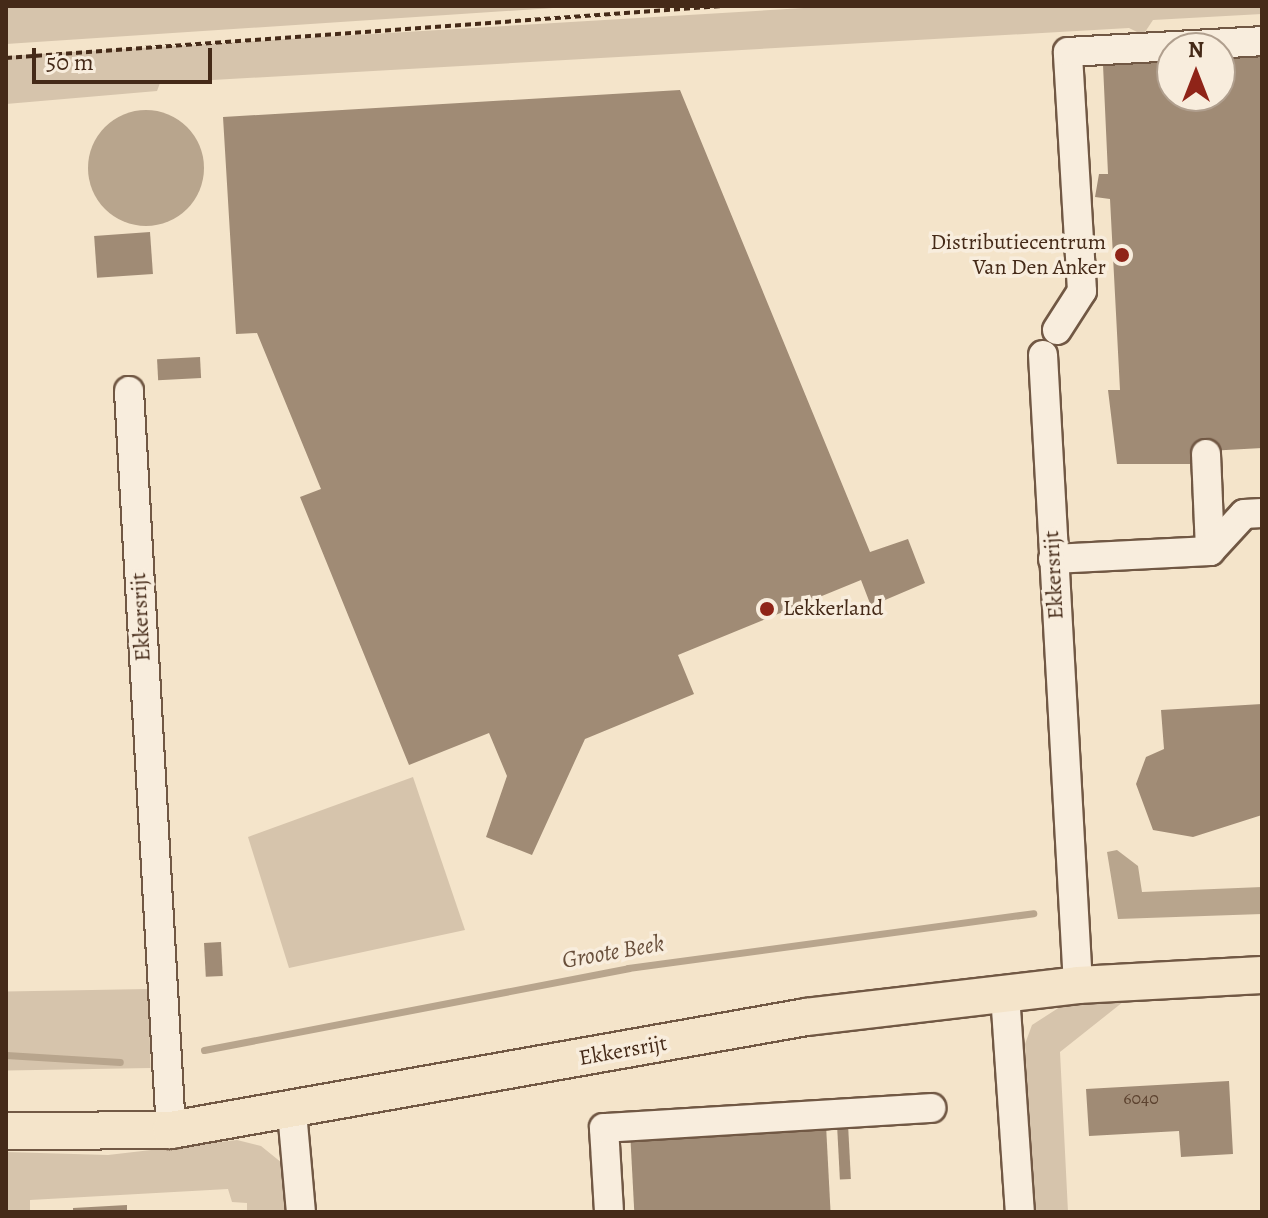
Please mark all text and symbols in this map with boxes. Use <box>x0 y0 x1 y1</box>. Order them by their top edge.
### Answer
scale bar <box>36 32 216 82</box>
north arrow <box>1156 32 1236 112</box>
text: N <box>1188 35 1204 65</box>
text: 50 m <box>46 46 94 78</box>
place label: Distributiecentrum Van Den Anker <box>930 229 1106 280</box>
marker: Distributiecentrum Van Den Anker <box>1113 246 1131 264</box>
street label: Ekkersrijt <box>1038 530 1070 620</box>
street label: Ekkersrijt <box>125 572 157 662</box>
place label: Lekkerland <box>783 596 883 622</box>
marker: Lekkerland <box>758 600 776 618</box>
water label: Groote Beek <box>560 929 666 975</box>
street label: Ekkersrijt <box>577 1030 669 1072</box>
house number: 6040 <box>1123 1087 1159 1109</box>

